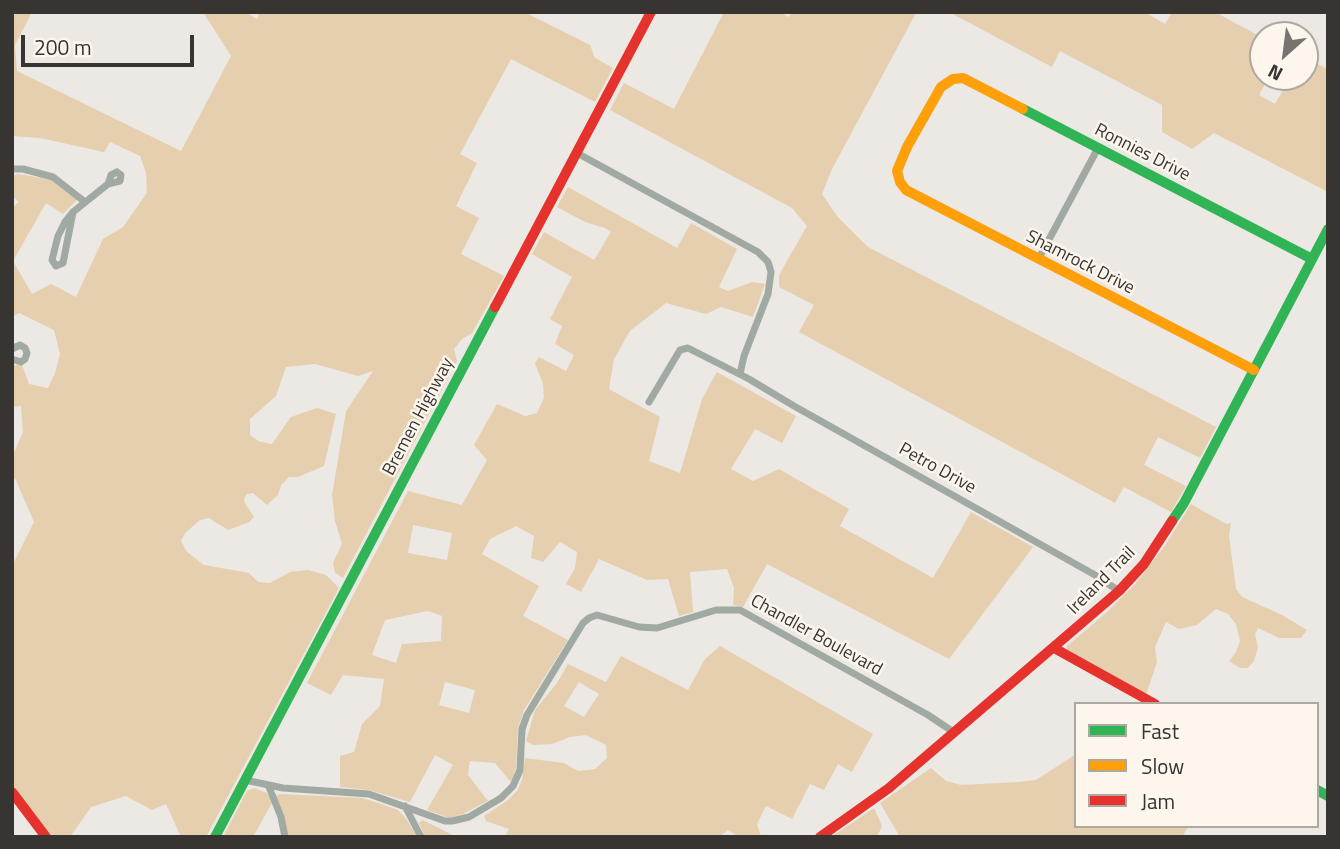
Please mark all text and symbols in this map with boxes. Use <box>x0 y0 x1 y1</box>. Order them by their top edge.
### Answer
scale bar <box>24 21 198 65</box>
north arrow <box>1249 21 1319 91</box>
text: 200 m <box>34 31 91 63</box>
text: N <box>1262 57 1287 89</box>
street label: Ronnies Drive <box>1091 120 1193 186</box>
street label: Shamrock Drive <box>1022 226 1138 300</box>
street label: Bremen Highway <box>379 354 459 480</box>
street label: Petro Drive <box>895 439 979 499</box>
street label: Ireland Trail <box>1064 543 1140 619</box>
street label: Chandler Boulevard <box>746 591 886 681</box>
legend <box>1074 702 1319 828</box>
text: Fast <box>1141 715 1179 747</box>
text: Slow <box>1141 750 1184 782</box>
text: Jam <box>1141 785 1175 817</box>

